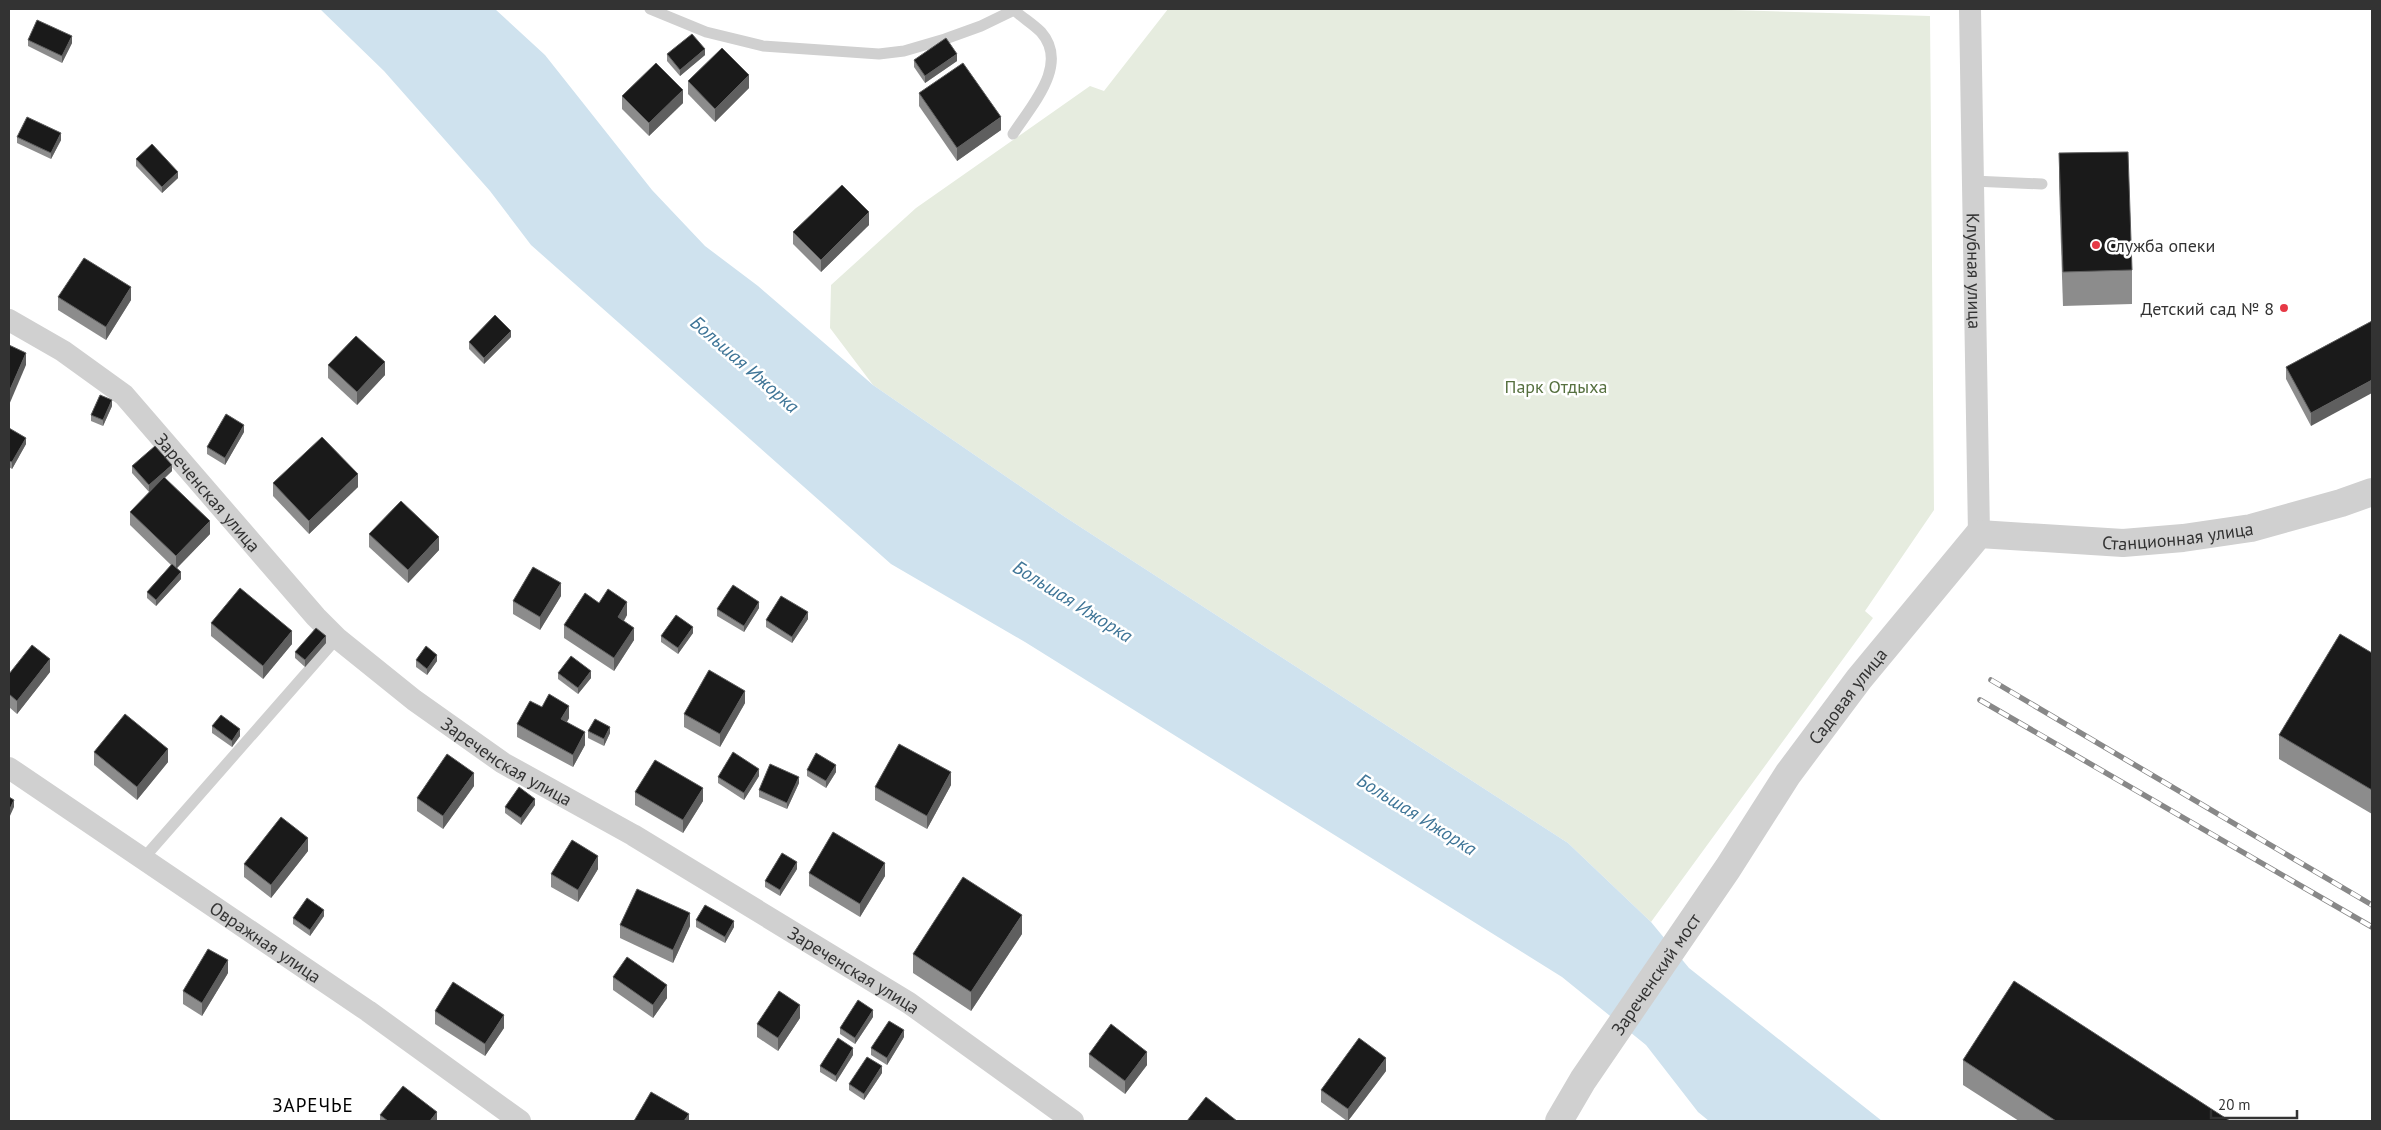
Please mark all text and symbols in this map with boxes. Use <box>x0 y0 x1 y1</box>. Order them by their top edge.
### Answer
street label: Клубная улица <box>1962 213 1987 329</box>
place label: Служба опеки <box>2106 234 2215 257</box>
marker: Служба опеки <box>2090 239 2102 251</box>
place label: Детский сад № 8 <box>2141 297 2274 320</box>
marker: Детский сад № 8 <box>2278 302 2290 314</box>
water label: Большая Ижорка <box>686 310 805 418</box>
park label: Парк Отдыха <box>1505 375 1607 398</box>
street label: Зареченская улица <box>150 428 266 557</box>
street label: Станционная улица <box>2101 516 2255 555</box>
water label: Большая Ижорка <box>1009 555 1138 648</box>
street label: Садовая улица <box>1803 643 1892 749</box>
street label: Зареченская улица <box>437 712 576 811</box>
water label: Большая Ижорка <box>1353 768 1482 861</box>
street label: Овражная улица <box>206 896 326 988</box>
street label: Зареченский мост <box>1606 908 1706 1039</box>
street label: Зареченская улица <box>784 921 924 1019</box>
scale bar <box>2211 1088 2297 1120</box>
district label: ЗАРЕЧЬЕ <box>272 1093 354 1117</box>
text: 20 m <box>2218 1095 2251 1114</box>

